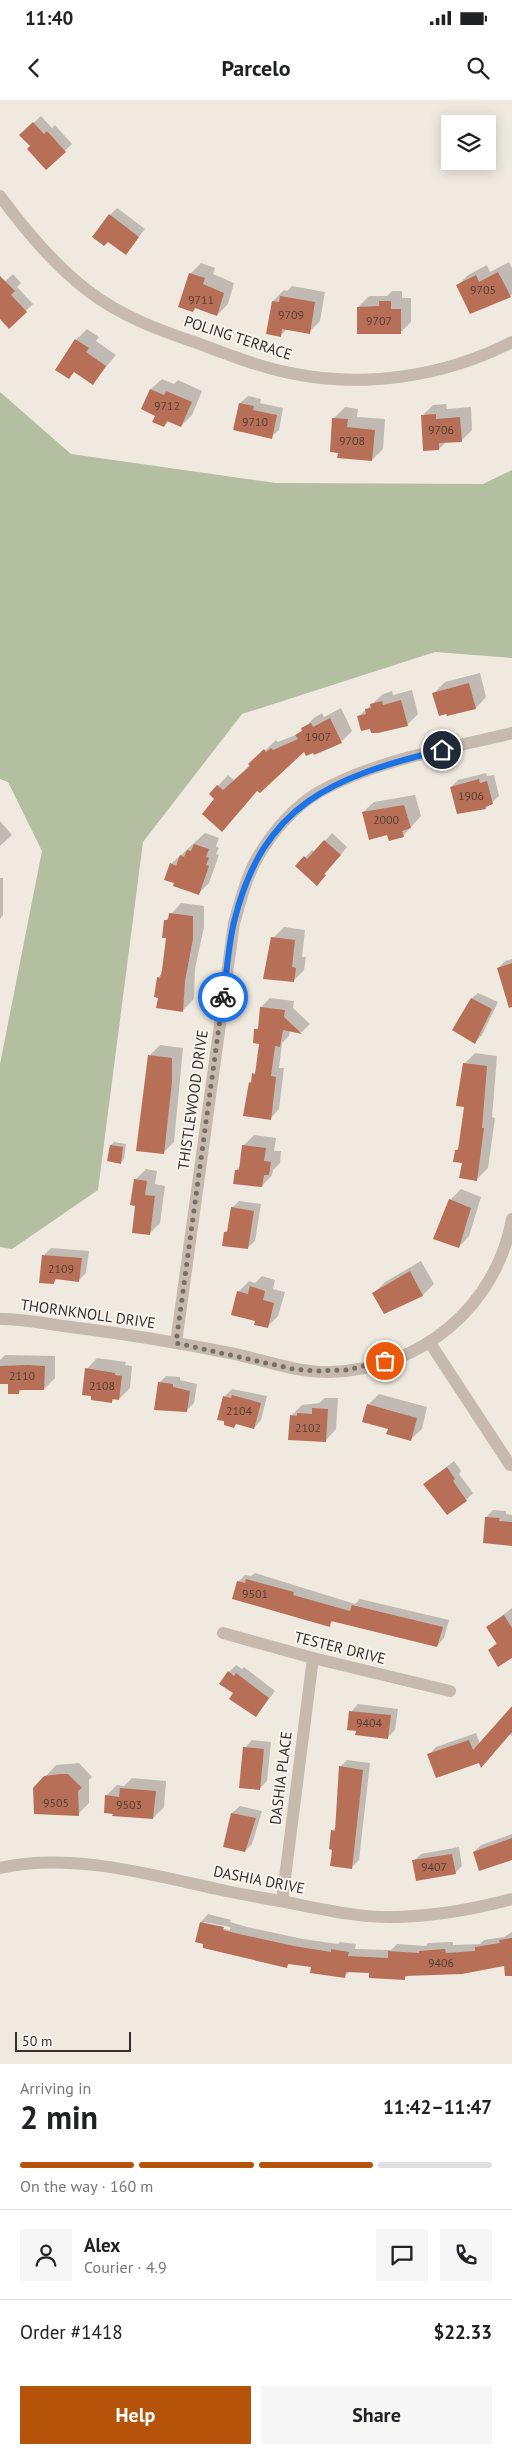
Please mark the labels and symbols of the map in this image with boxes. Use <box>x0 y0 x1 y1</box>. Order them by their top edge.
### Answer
house number: 9705 <box>470 282 496 297</box>
house number: 9711 <box>188 292 214 307</box>
house number: 9709 <box>278 307 304 322</box>
street label: POLING TERRACE <box>182 311 294 364</box>
house number: 9707 <box>366 313 392 328</box>
house number: 9712 <box>154 398 180 413</box>
house number: 9710 <box>242 414 269 429</box>
house number: 9706 <box>428 422 454 437</box>
house number: 9708 <box>339 433 365 448</box>
house number: 1907 <box>305 729 331 744</box>
pin <box>421 729 463 771</box>
house number: 1906 <box>458 788 484 803</box>
house number: 2000 <box>373 812 400 827</box>
courier <box>198 972 248 1022</box>
street label: THISTLEWOOD DRIVE <box>173 1029 212 1171</box>
house number: 2109 <box>48 1261 74 1276</box>
street label: THORNKNOLL DRIVE <box>20 1295 157 1332</box>
pin <box>364 1340 406 1382</box>
house number: 2110 <box>9 1368 36 1383</box>
house number: 2108 <box>89 1378 115 1393</box>
house number: 2104 <box>226 1403 253 1418</box>
house number: 2102 <box>295 1420 321 1435</box>
house number: 9501 <box>242 1586 268 1601</box>
street label: TESTER DRIVE <box>293 1627 388 1668</box>
house number: 9404 <box>356 1715 383 1730</box>
street label: DASHIA PLACE <box>265 1730 296 1826</box>
house number: 9505 <box>43 1795 69 1810</box>
house number: 9503 <box>116 1797 142 1812</box>
house number: 9407 <box>421 1859 447 1874</box>
street label: DASHIA DRIVE <box>212 1861 306 1898</box>
house number: 9406 <box>428 1955 454 1970</box>
scale bar <box>15 2029 131 2052</box>

